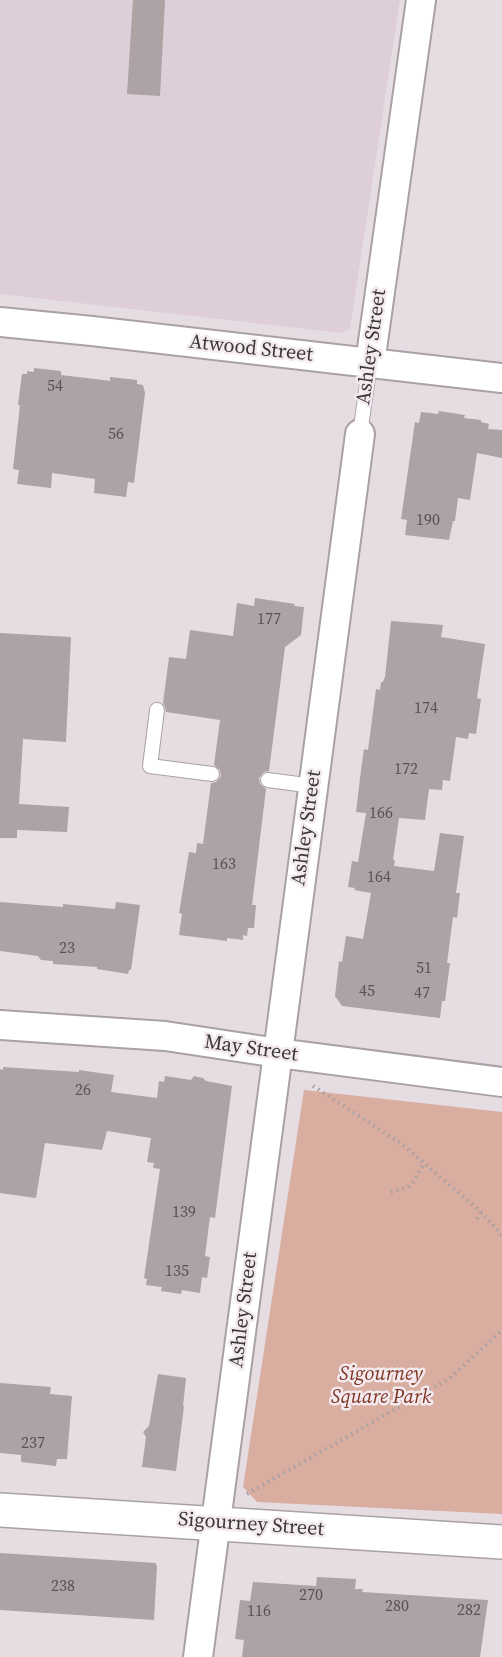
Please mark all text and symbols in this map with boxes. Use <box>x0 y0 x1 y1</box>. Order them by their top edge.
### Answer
street label: Ashley Street <box>352 288 392 406</box>
street label: Atwood Street <box>188 331 314 367</box>
house number: 54 <box>47 377 63 397</box>
house number: 56 <box>108 425 124 445</box>
house number: 190 <box>416 511 440 531</box>
house number: 177 <box>257 610 281 630</box>
house number: 174 <box>414 699 438 719</box>
house number: 172 <box>394 760 418 780</box>
street label: Ashley Street <box>287 769 327 887</box>
house number: 166 <box>369 804 393 824</box>
house number: 163 <box>212 855 236 875</box>
house number: 164 <box>367 868 391 888</box>
house number: 23 <box>59 939 75 959</box>
house number: 51 <box>416 959 432 979</box>
house number: 45 <box>359 982 375 1002</box>
house number: 47 <box>414 984 430 1004</box>
street label: May Street <box>203 1031 299 1067</box>
house number: 26 <box>75 1081 91 1101</box>
house number: 139 <box>172 1203 196 1223</box>
street label: Ashley Street <box>225 1251 263 1369</box>
house number: 135 <box>165 1262 189 1282</box>
park label: Sigourney Square Park <box>331 1363 431 1410</box>
house number: 237 <box>21 1434 45 1454</box>
street label: Sigourney Street <box>177 1508 325 1542</box>
house number: 238 <box>51 1577 75 1597</box>
house number: 270 <box>299 1586 323 1606</box>
house number: 280 <box>385 1597 409 1617</box>
house number: 282 <box>457 1601 481 1621</box>
house number: 116 <box>247 1602 271 1622</box>

